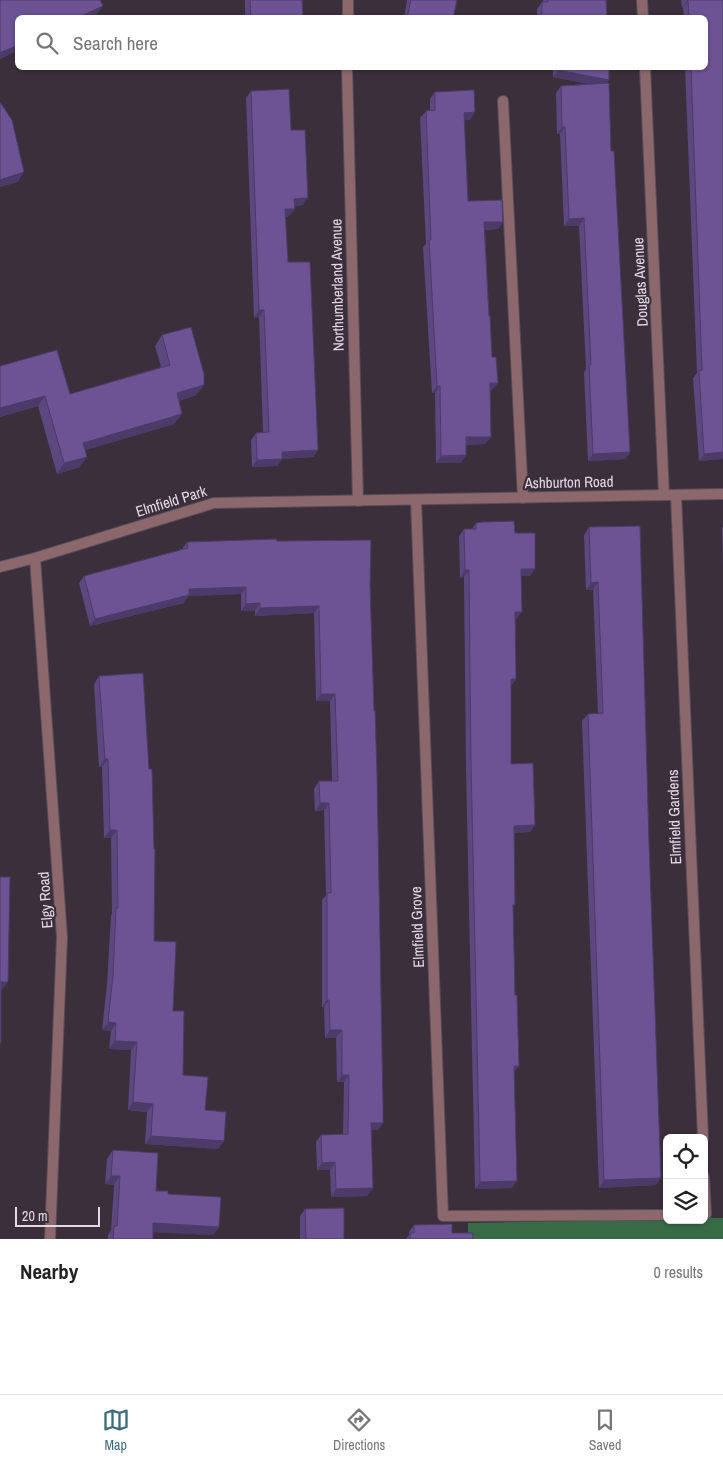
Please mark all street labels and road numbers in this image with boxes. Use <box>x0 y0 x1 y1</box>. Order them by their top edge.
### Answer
street label: Northumberland Avenue <box>325 218 349 351</box>
street label: Douglas Avenue <box>627 237 653 327</box>
street label: Ashburton Road <box>523 471 614 493</box>
street label: Elmfield Park <box>133 480 210 522</box>
street label: Elmfield Gardens <box>662 769 686 865</box>
street label: Elgy Road <box>33 871 57 929</box>
street label: Elmfield Grove <box>405 886 429 968</box>

